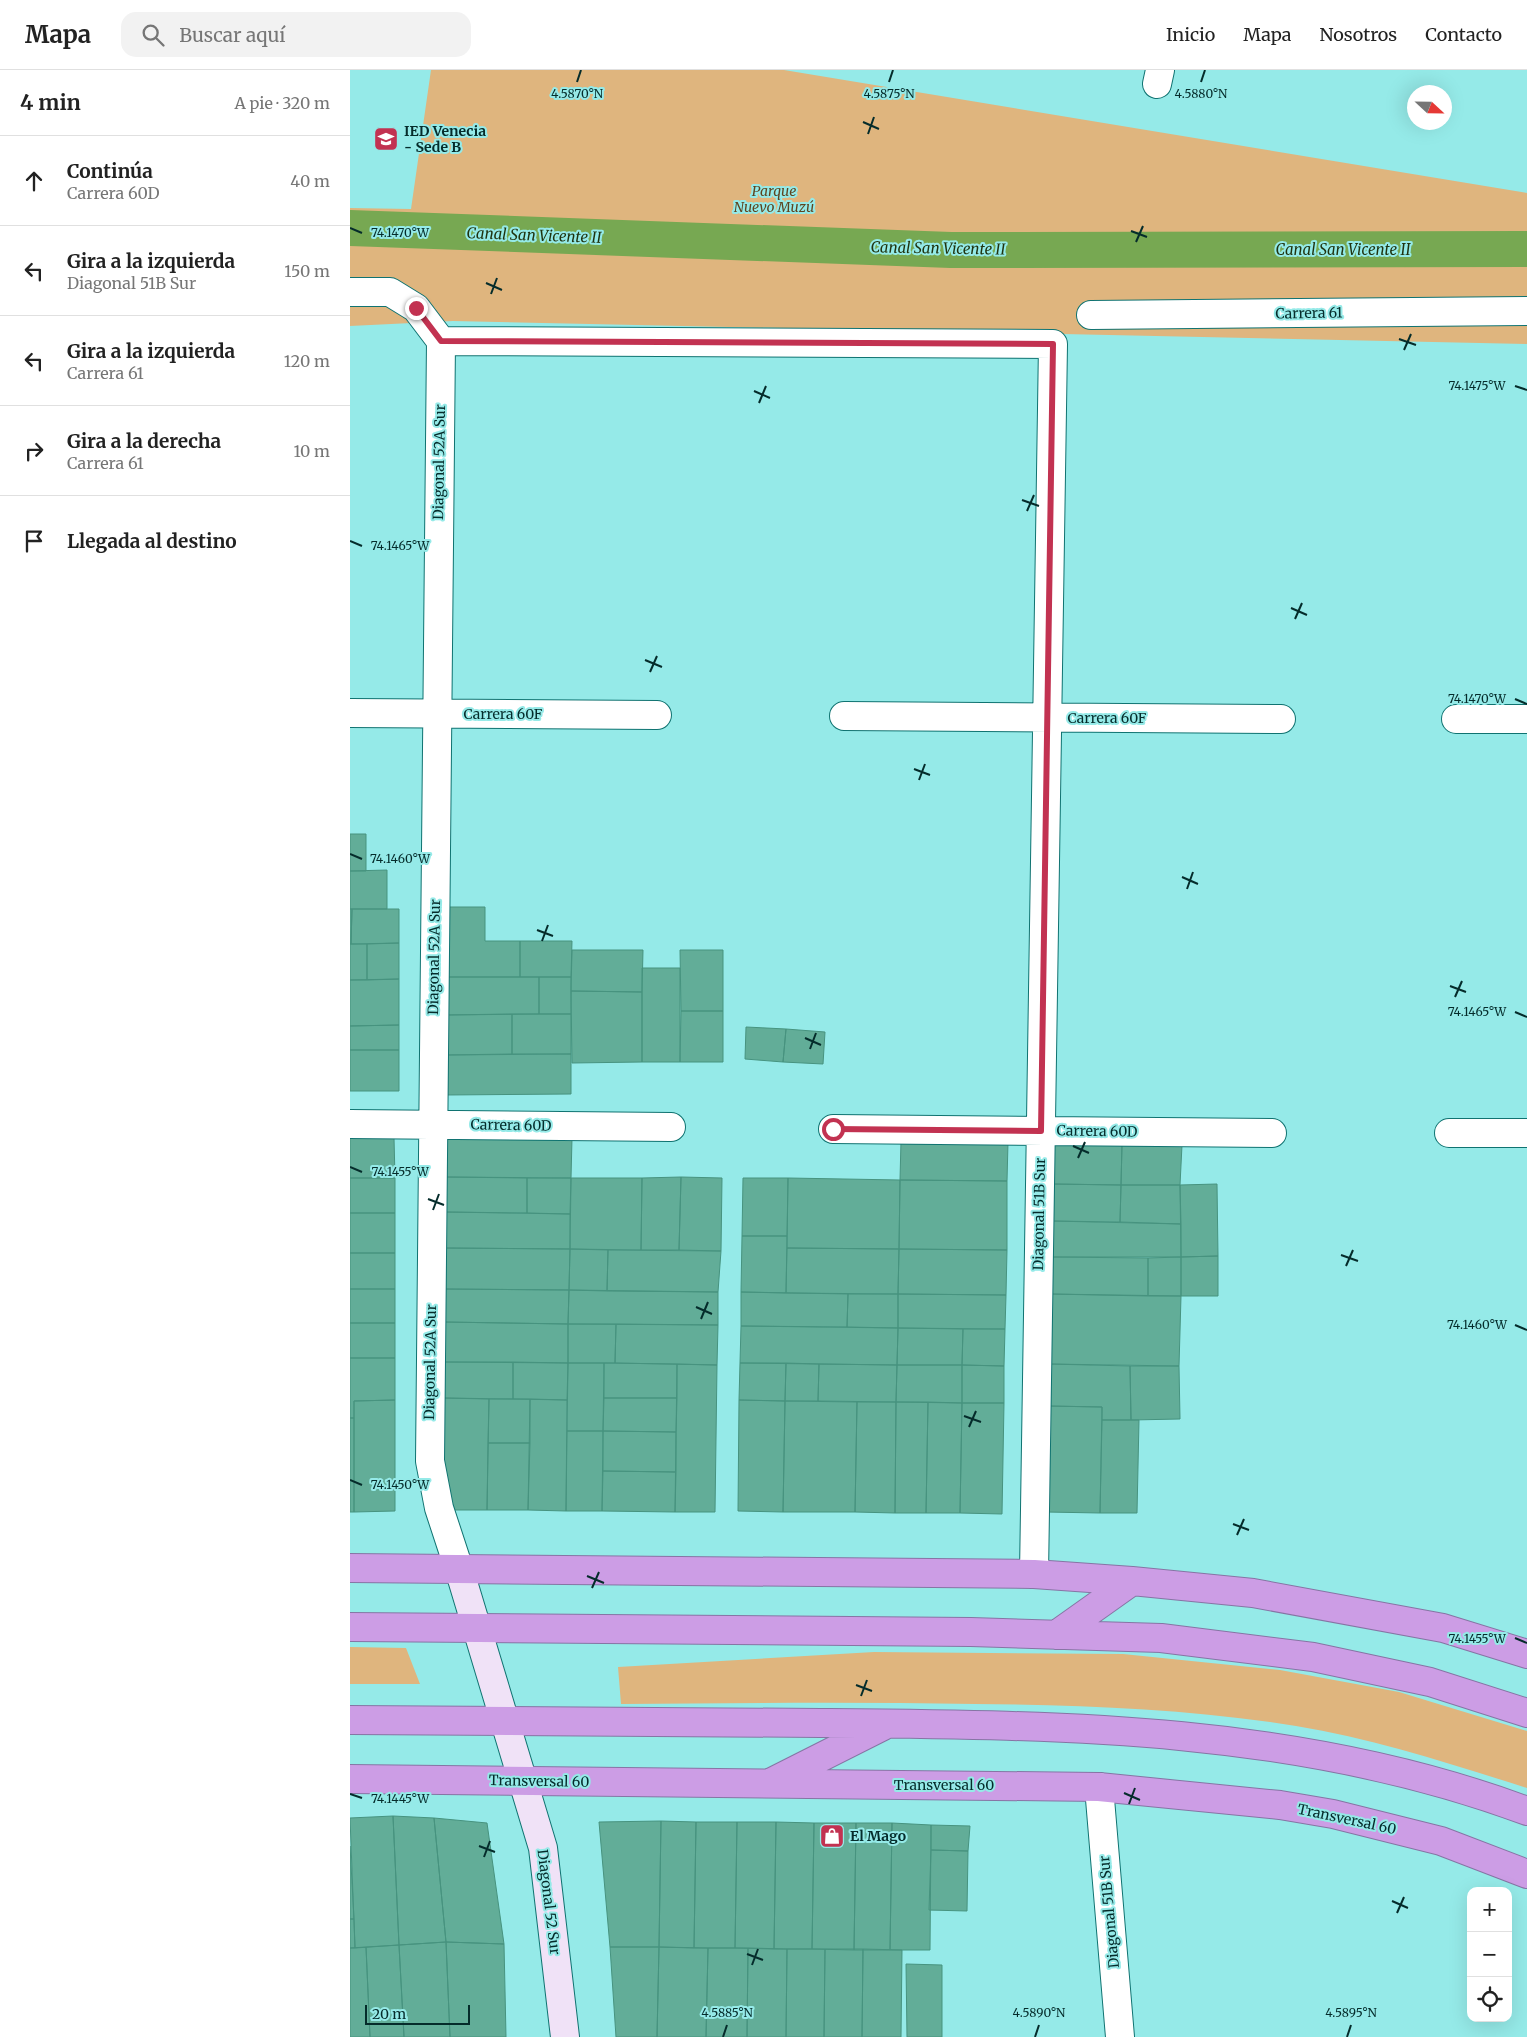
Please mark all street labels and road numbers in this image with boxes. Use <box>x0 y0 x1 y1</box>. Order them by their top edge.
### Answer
street label: Carrera 61 <box>1275 303 1343 323</box>
street label: Diagonal 52A Sur <box>429 404 449 520</box>
street label: Carrera 60F <box>464 705 543 723</box>
street label: Carrera 60F <box>1068 709 1147 727</box>
street label: Diagonal 52A Sur <box>424 899 444 1015</box>
street label: Carrera 60D <box>470 1115 552 1135</box>
street label: Carrera 60D <box>1056 1121 1138 1141</box>
street label: Diagonal 51B Sur <box>1029 1157 1049 1271</box>
street label: Diagonal 52A Sur <box>420 1304 440 1420</box>
street label: Transversal 60 <box>489 1771 589 1791</box>
street label: Transversal 60 <box>894 1776 994 1794</box>
street label: Transversal 60 <box>1296 1800 1398 1838</box>
street label: Diagonal 52 Sur <box>534 1848 564 1956</box>
street label: Diagonal 51B Sur <box>1095 1855 1123 1969</box>

